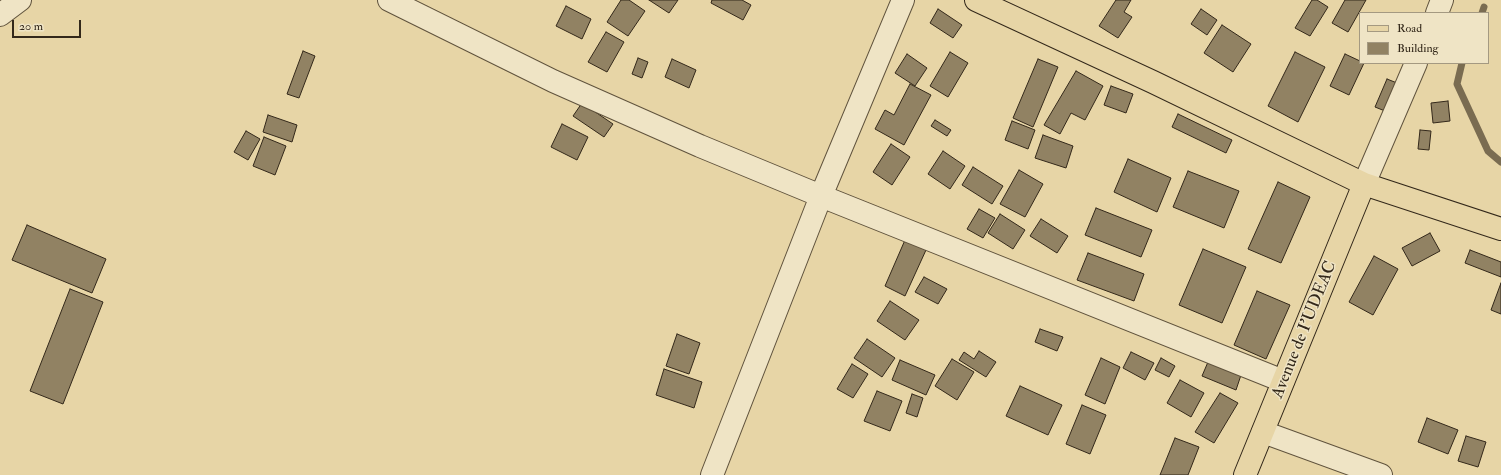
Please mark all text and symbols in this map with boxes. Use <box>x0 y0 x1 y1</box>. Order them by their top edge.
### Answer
scale bar <box>14 12 83 38</box>
legend <box>1359 12 1489 64</box>
text: 20 m <box>19 19 43 34</box>
text: Road <box>1397 21 1422 36</box>
text: Building <box>1397 41 1438 56</box>
street label: Avenue de I'UDEAC <box>1268 258 1342 402</box>

